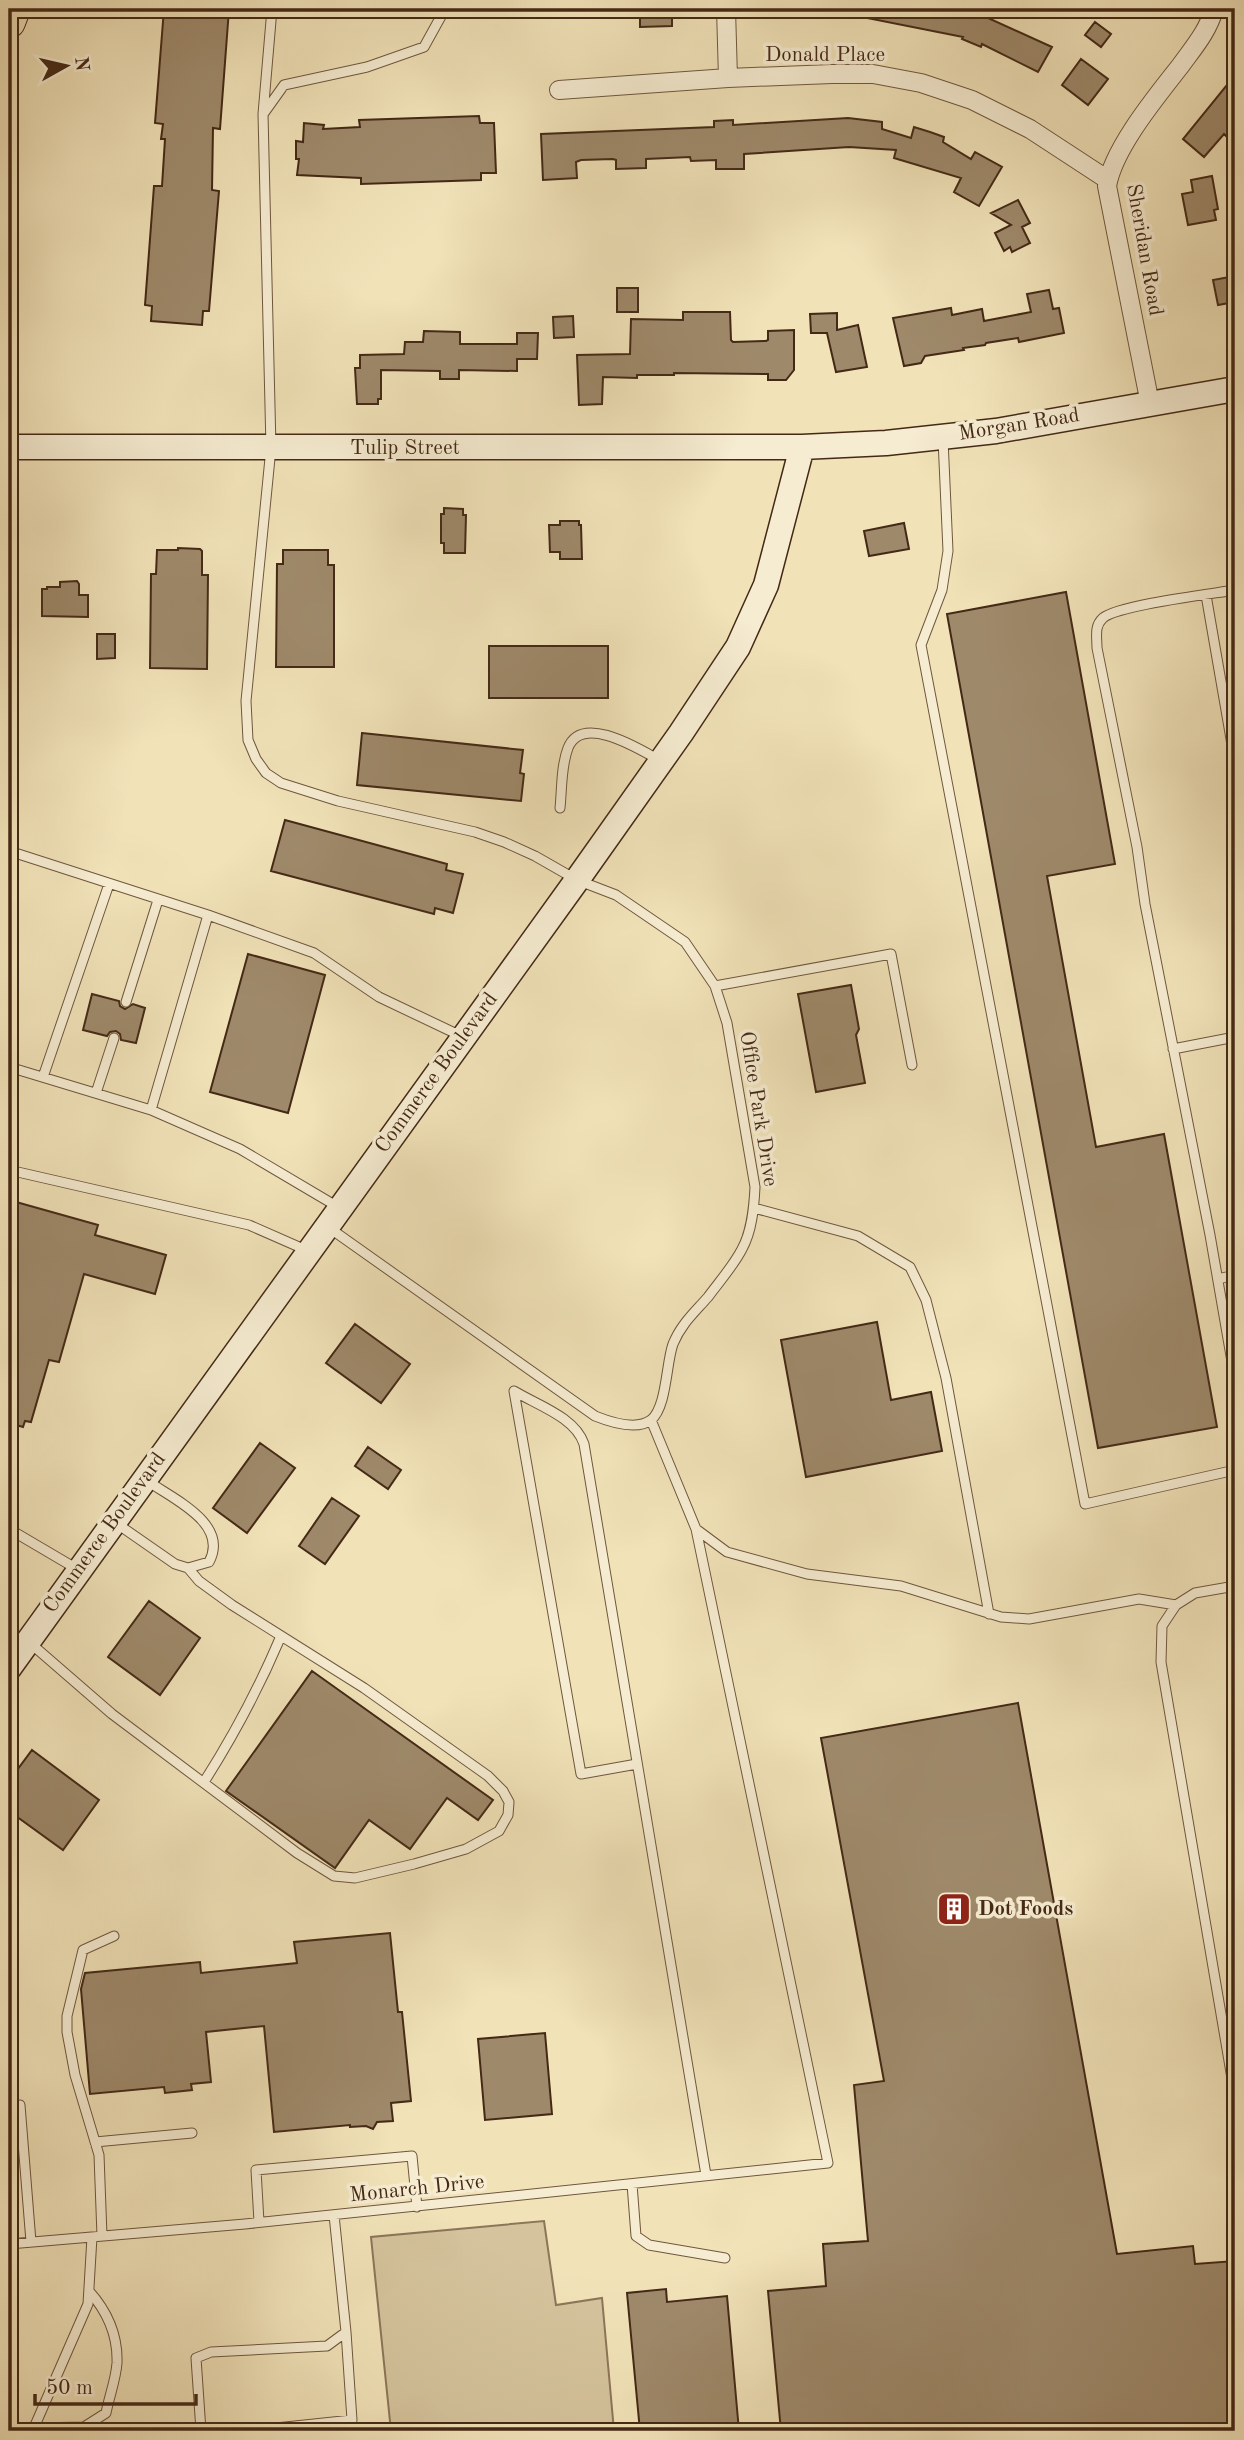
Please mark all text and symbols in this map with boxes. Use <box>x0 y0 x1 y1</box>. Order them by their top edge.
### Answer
north arrow <box>32 32 102 102</box>
street label: Donald Place <box>765 45 885 66</box>
text: N <box>70 55 91 73</box>
street label: Sheridan Road <box>1122 182 1166 318</box>
street label: Morgan Road <box>957 405 1081 445</box>
street label: Tulip Street <box>350 438 460 459</box>
street label: Commerce Boulevard <box>372 989 502 1157</box>
street label: Office Park Drive <box>735 1030 781 1188</box>
street label: Commerce Boulevard <box>40 1449 170 1617</box>
building icon: Dot Foods <box>935 1890 973 1928</box>
place label: Dot Foods <box>978 1899 1073 1920</box>
street label: Monarch Drive <box>349 2171 485 2207</box>
scale bar <box>35 2363 196 2407</box>
text: 50 m <box>46 2378 93 2399</box>

